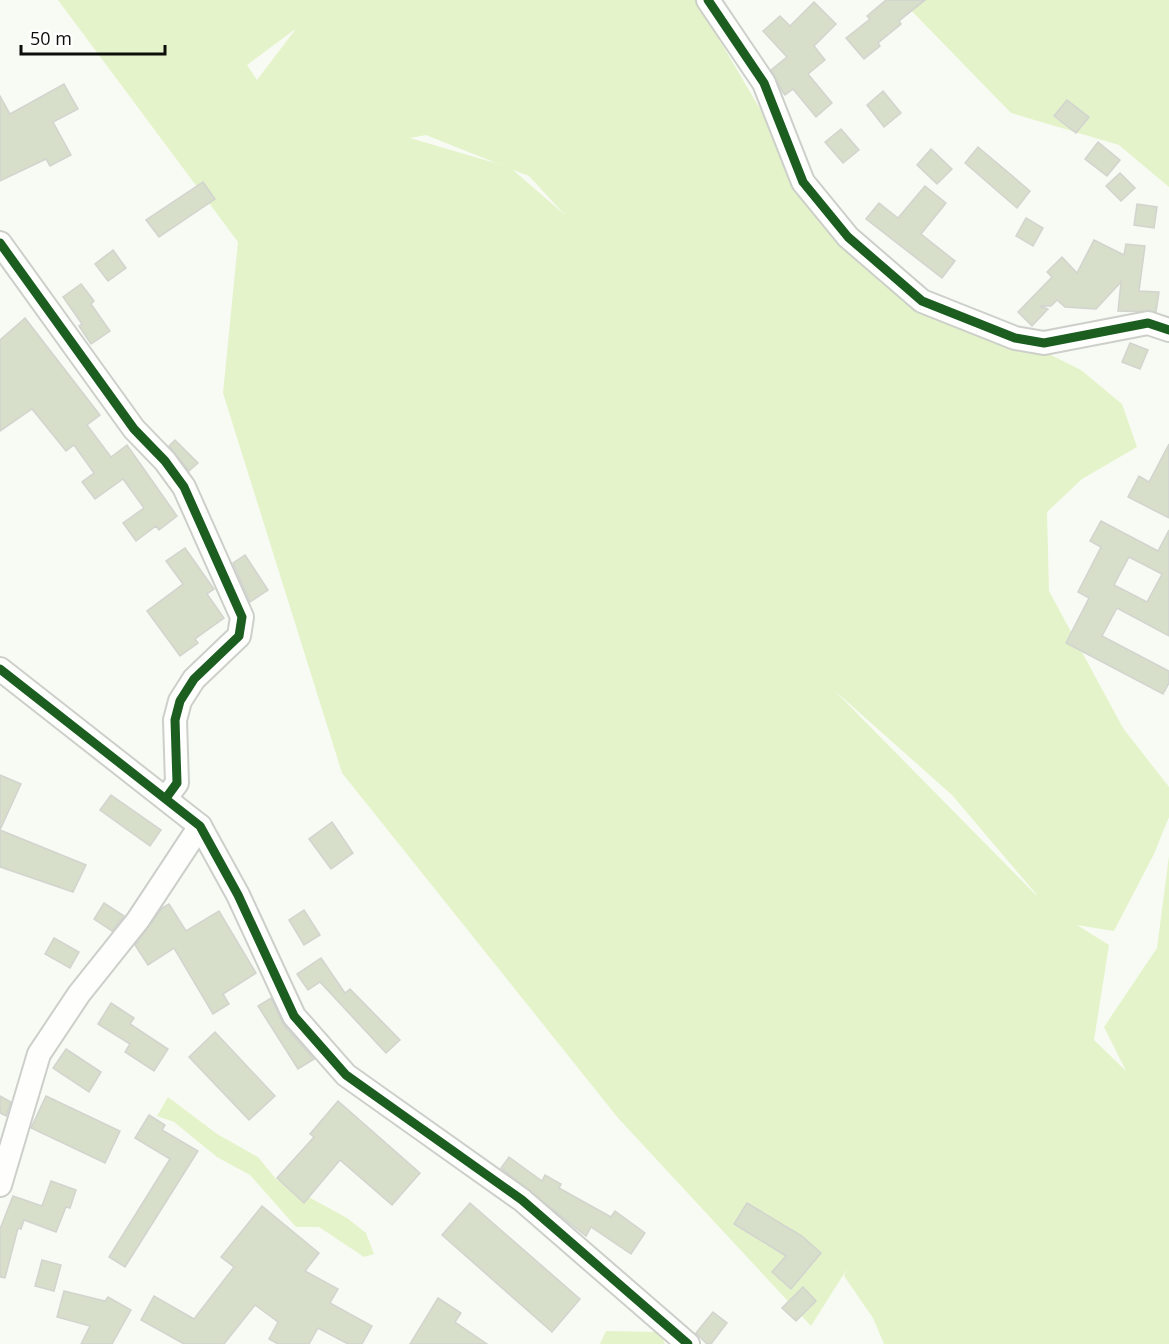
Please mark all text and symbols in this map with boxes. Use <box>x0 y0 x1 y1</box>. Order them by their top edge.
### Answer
scale bar <box>21 18 165 56</box>
text: 50 m <box>30 26 72 50</box>

